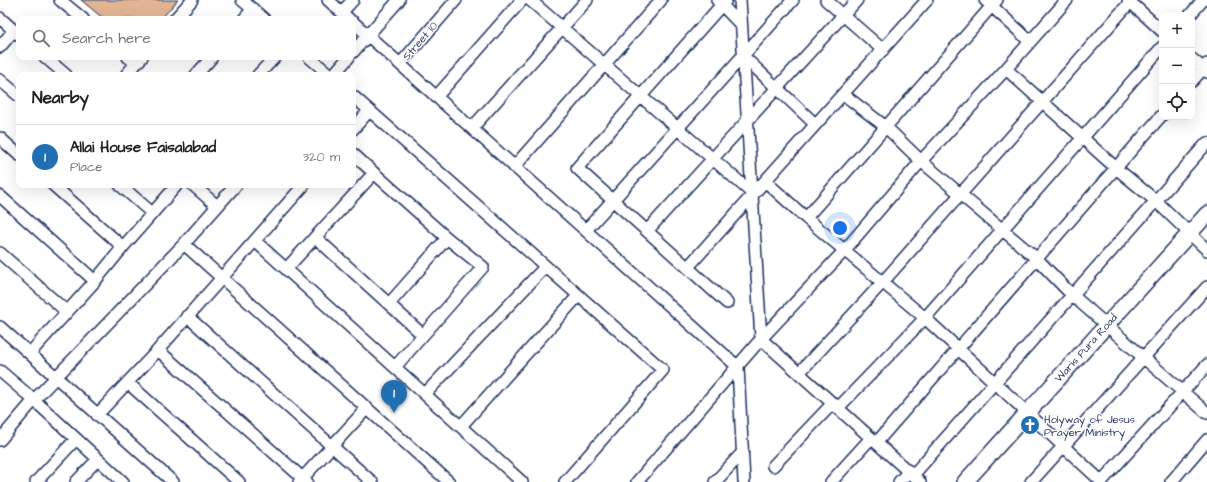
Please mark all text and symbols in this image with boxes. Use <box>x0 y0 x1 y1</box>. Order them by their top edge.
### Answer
map controls <box>1159 12 1195 120</box>
button: + <box>1159 12 1195 48</box>
search box <box>16 16 356 60</box>
street label: Street 10 <box>399 18 441 64</box>
icon: search <box>30 27 52 49</box>
text: Search here <box>62 28 151 49</box>
button: − <box>1159 48 1195 84</box>
button: locate <box>1159 84 1195 120</box>
text: Nearby <box>32 86 89 110</box>
text: Allai House Faisalabad <box>70 137 216 158</box>
text: 1 <box>44 148 46 166</box>
text: 320 m <box>302 148 340 166</box>
text: Place <box>70 158 102 176</box>
your location <box>830 218 850 238</box>
street label: Waris Pura Road <box>1051 310 1121 386</box>
pin: 1 <box>381 380 407 413</box>
place label: Holyway of Jesus Prayer Ministry <box>1044 412 1136 441</box>
church icon: Holyway of Jesus Prayer Ministry <box>1019 414 1041 436</box>

